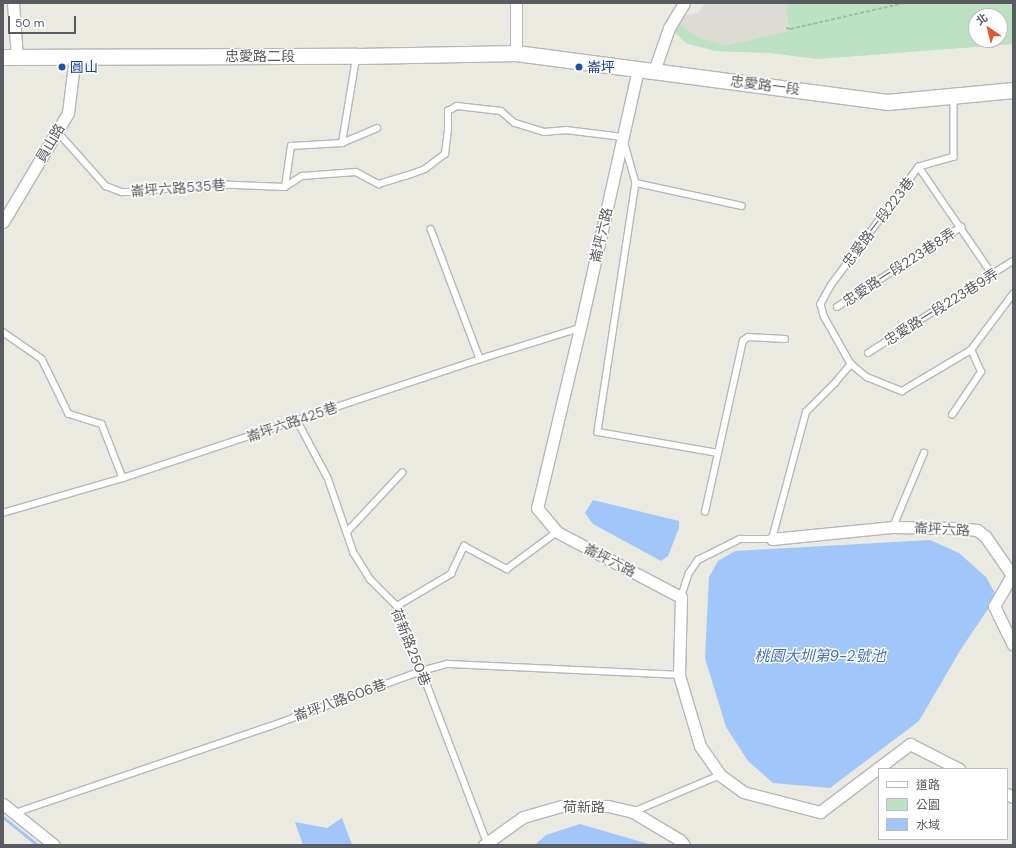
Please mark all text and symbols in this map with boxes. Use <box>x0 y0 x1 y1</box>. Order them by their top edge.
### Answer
scale bar <box>10 8 78 34</box>
north arrow <box>968 8 1008 48</box>
text: 北 <box>973 10 990 28</box>
text: 50 m <box>15 15 44 31</box>
street label: 忠愛路二段 <box>225 48 295 64</box>
place label: 圓山 <box>70 59 98 75</box>
place label: 崙坪 <box>587 59 615 75</box>
marker: 圓山 <box>57 62 67 72</box>
marker: 崙坪 <box>574 62 584 72</box>
street label: 忠愛路一段 <box>729 72 801 98</box>
street label: 員山路 <box>32 121 68 165</box>
street label: 忠愛路一段223巷 <box>839 174 917 270</box>
street label: 崙坪六路535巷 <box>130 176 226 200</box>
street label: 崙坪六路 <box>587 206 615 264</box>
street label: 忠愛路一段223巷8弄 <box>840 224 958 310</box>
street label: 忠愛路一段223巷9弄 <box>881 265 1001 349</box>
street label: 崙坪六路425巷 <box>244 399 340 445</box>
street label: 崙坪六路 <box>914 519 970 539</box>
street label: 崙坪六路 <box>581 540 639 580</box>
street label: 荷新路250巷 <box>388 606 434 688</box>
water label: 桃園大圳第9-2號池 <box>755 648 885 666</box>
street label: 崙坪八路606巷 <box>291 675 389 725</box>
legend <box>878 768 1008 840</box>
text: 道路 <box>916 777 940 793</box>
text: 公園 <box>916 797 940 813</box>
street label: 荷新路 <box>563 799 605 815</box>
text: 水域 <box>916 817 940 833</box>

